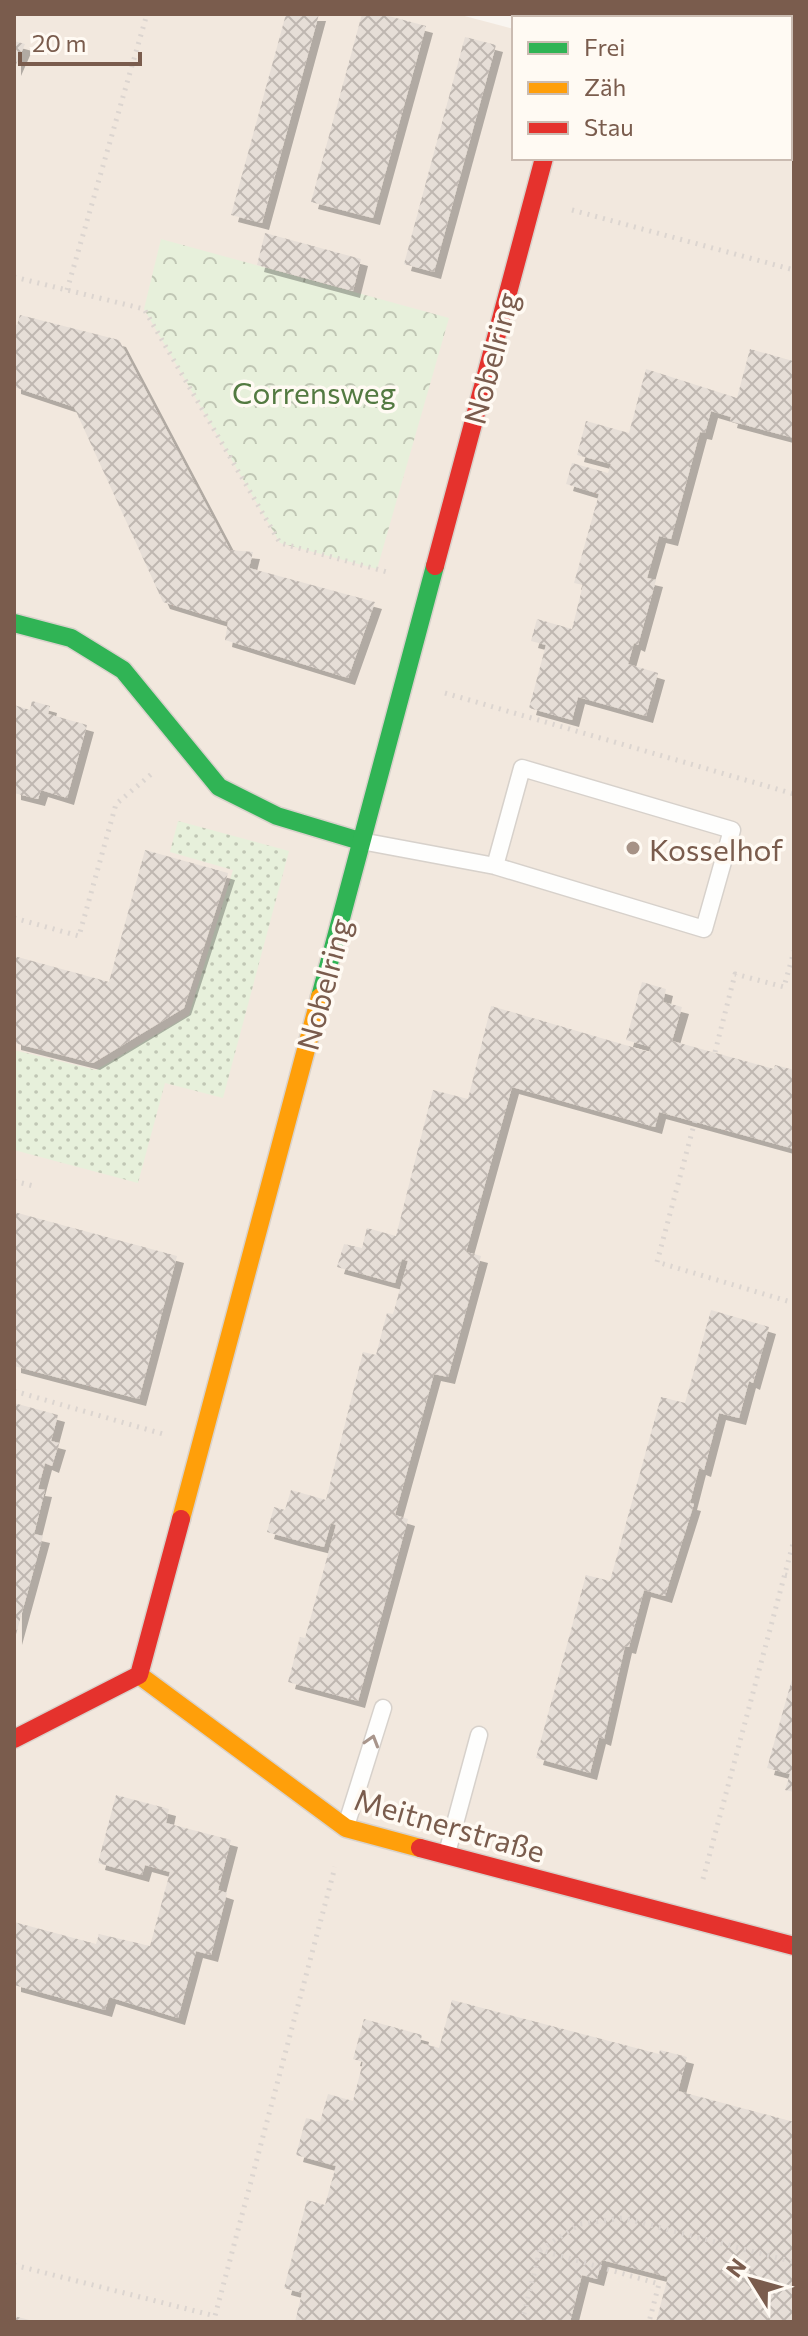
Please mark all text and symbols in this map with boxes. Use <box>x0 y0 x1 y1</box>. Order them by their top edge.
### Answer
scale bar <box>20 16 140 66</box>
legend <box>512 16 792 160</box>
text: 20 m <box>32 28 86 57</box>
text: Frei <box>584 32 625 61</box>
text: Zäh <box>584 72 626 101</box>
text: Stau <box>584 112 634 141</box>
street label: Nobelring <box>455 288 525 428</box>
park label: Corrensweg <box>232 373 396 410</box>
place label: Kosselhof <box>649 830 783 867</box>
marker: Kosselhof <box>624 839 642 857</box>
street label: Nobelring <box>288 914 358 1054</box>
one-way arrow <box>363 1735 379 1749</box>
street label: Meitnerstraße <box>351 1779 549 1869</box>
north arrow <box>712 2240 792 2320</box>
text: N <box>720 2253 751 2282</box>

